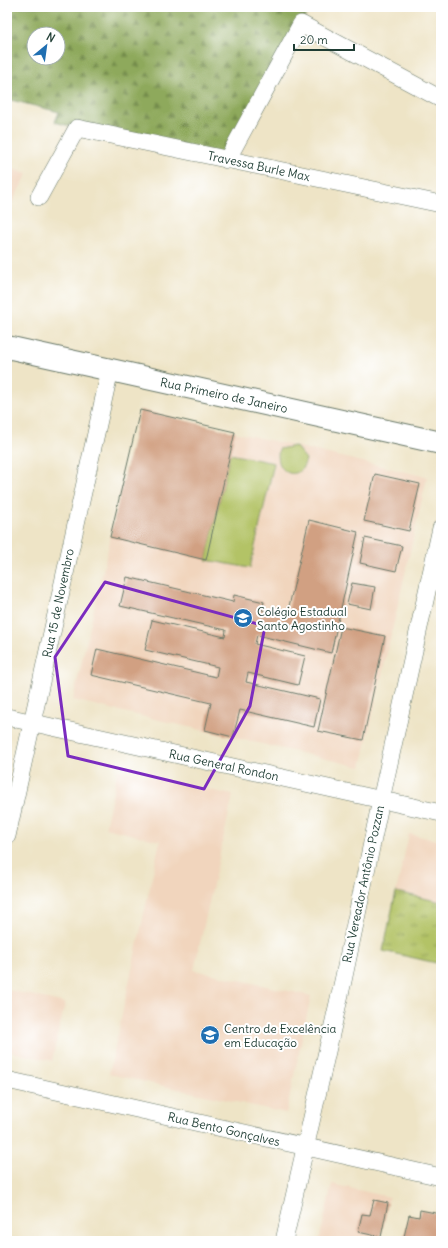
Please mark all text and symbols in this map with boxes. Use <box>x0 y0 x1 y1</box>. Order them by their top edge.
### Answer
north arrow <box>26 26 66 66</box>
scale bar <box>294 26 354 52</box>
text: N <box>44 29 58 45</box>
text: 20 m <box>300 32 328 47</box>
street label: Travessa Burle Max <box>206 148 312 184</box>
street label: Rua Primeiro de Janeiro <box>159 374 289 416</box>
street label: Rua 15 de Novembro <box>39 547 77 659</box>
place label: Colégio Estadual Santo Agostinho <box>257 604 347 633</box>
school or university icon: Colégio Estadual Santo Agostinho <box>232 607 254 629</box>
street label: Rua General Rondon <box>168 746 280 784</box>
street label: Rua Vereador Antônio Pozzan <box>339 804 387 964</box>
place label: Centro de Excelência em Educação <box>224 1021 337 1050</box>
school or university icon: Centro de Excelência em Educação <box>199 1024 221 1046</box>
street label: Rua Bento Gonçalves <box>166 1109 282 1149</box>

